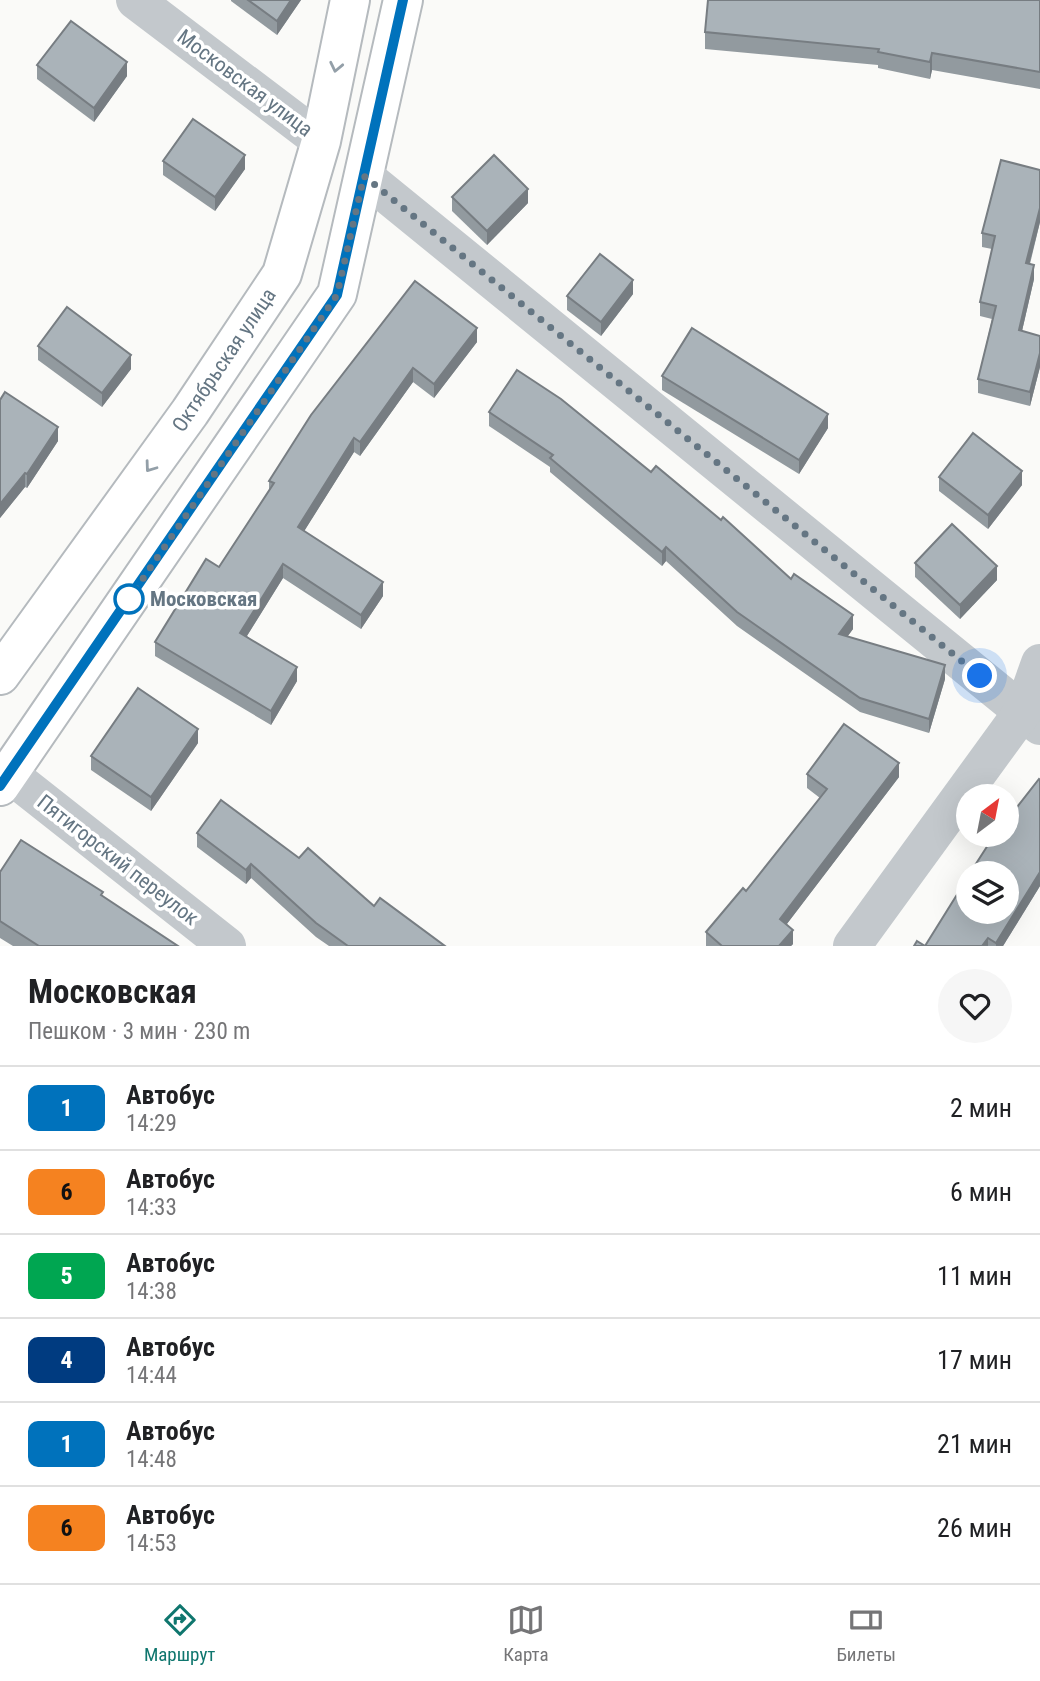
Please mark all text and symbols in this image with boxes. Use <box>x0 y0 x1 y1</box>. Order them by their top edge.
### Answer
street label: Московская улица <box>173 24 317 142</box>
one-way arrow <box>330 61 345 73</box>
street label: Октябрьская улица <box>167 284 281 436</box>
one-way arrow <box>146 459 158 472</box>
marker: Московская <box>114 584 144 614</box>
place label: Московская <box>150 587 257 611</box>
your location <box>962 658 997 693</box>
north arrow <box>956 784 1018 847</box>
map controls <box>956 784 1019 924</box>
street label: Пятигорский переулок <box>33 790 203 930</box>
button: layers <box>956 861 1019 924</box>
button: heart <box>938 969 1012 1043</box>
text: Московская <box>28 972 197 1011</box>
text: Пешком · 3 мин · 230 m <box>28 1018 250 1045</box>
text: Автобус <box>126 1080 215 1110</box>
text: 2 мин <box>950 1093 1012 1123</box>
text: 1 <box>60 1094 73 1122</box>
text: 14:29 <box>126 1110 177 1137</box>
text: Автобус <box>126 1164 215 1194</box>
text: 6 мин <box>950 1177 1012 1207</box>
text: 6 <box>60 1178 73 1206</box>
text: 14:33 <box>126 1194 177 1221</box>
text: Автобус <box>126 1248 215 1278</box>
text: 11 мин <box>937 1261 1012 1291</box>
text: 5 <box>60 1262 73 1290</box>
text: 14:38 <box>126 1278 177 1305</box>
text: Автобус <box>126 1332 215 1362</box>
text: 17 мин <box>937 1345 1012 1375</box>
text: 4 <box>60 1346 73 1374</box>
text: 14:44 <box>126 1362 177 1389</box>
text: Автобус <box>126 1416 215 1446</box>
text: 21 мин <box>937 1429 1012 1459</box>
text: 1 <box>60 1430 73 1458</box>
text: 14:48 <box>126 1446 177 1473</box>
text: Автобус <box>126 1500 215 1530</box>
text: 26 мин <box>937 1513 1012 1543</box>
text: 6 <box>60 1514 73 1542</box>
text: 14:53 <box>126 1530 177 1557</box>
tab: Маршрут <box>144 1601 215 1666</box>
tab: Карта <box>503 1601 549 1666</box>
tab: Билеты <box>836 1601 896 1666</box>

